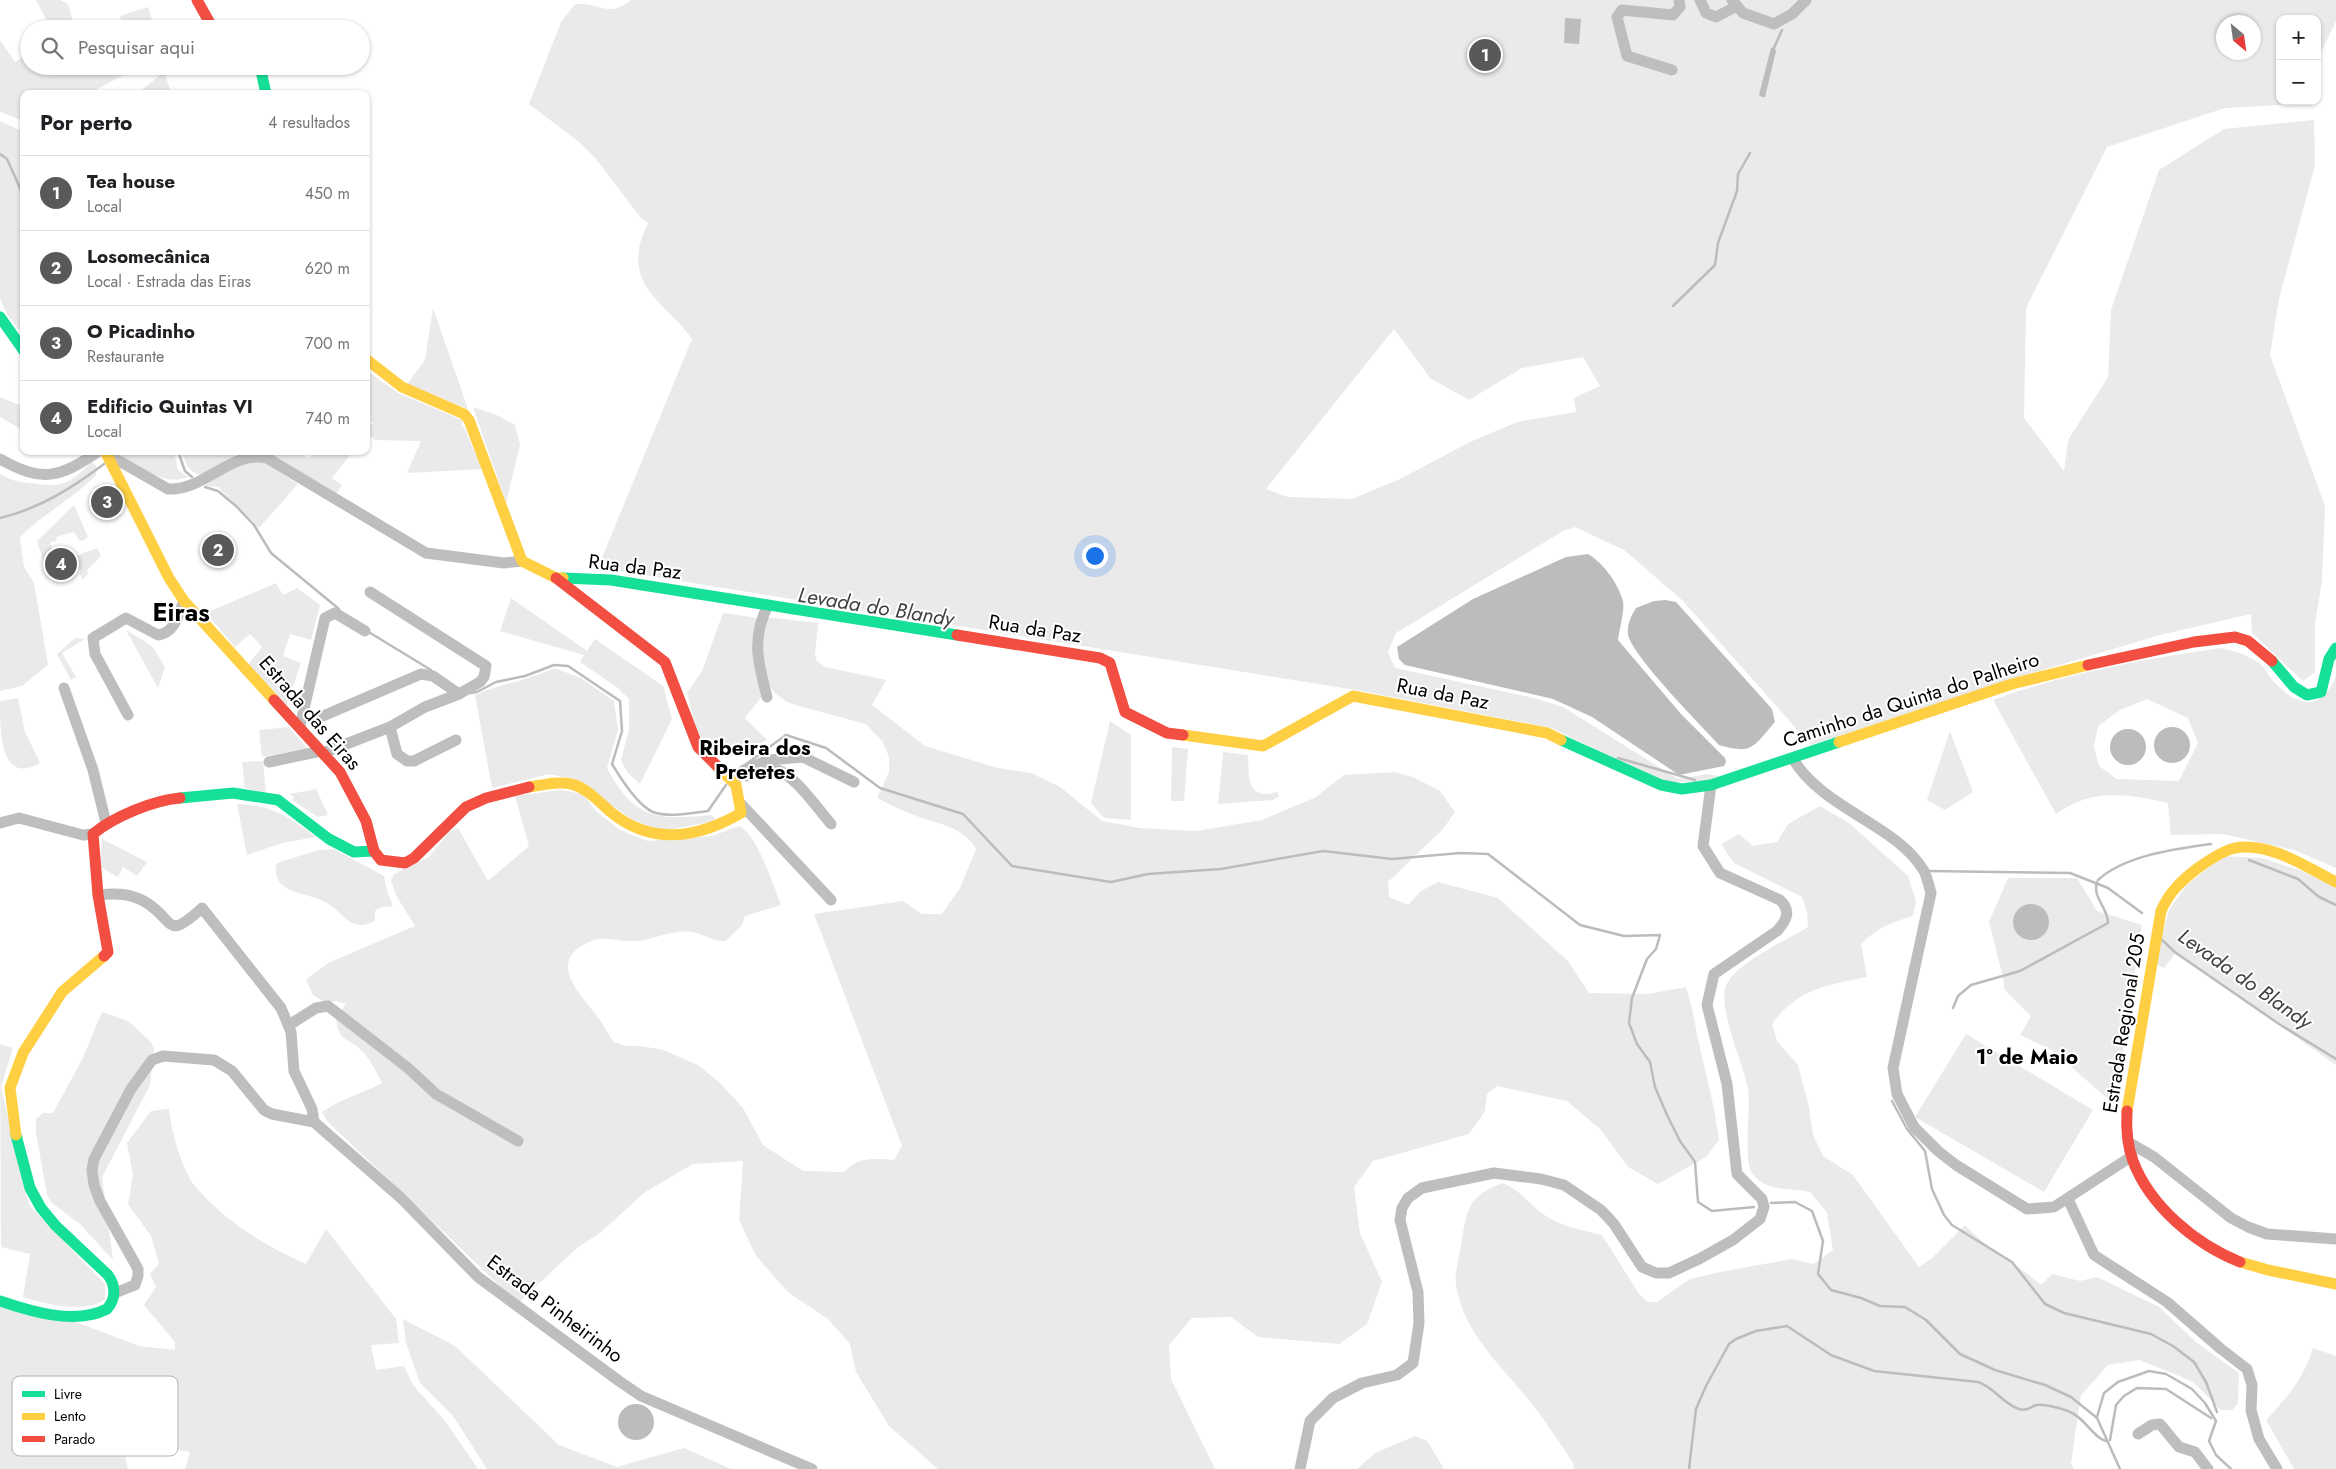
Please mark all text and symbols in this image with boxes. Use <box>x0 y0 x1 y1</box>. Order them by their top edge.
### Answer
north arrow <box>2216 15 2261 60</box>
map controls <box>2276 15 2321 105</box>
button: + <box>2276 15 2321 60</box>
search box <box>20 20 370 75</box>
icon: search <box>38 34 66 62</box>
text: Pesquisar aqui <box>78 34 195 61</box>
pin: 1 <box>1469 36 1501 74</box>
button: − <box>2276 60 2321 105</box>
text: Por perto <box>40 108 132 138</box>
text: 4 resultados <box>268 111 350 134</box>
text: Tea house <box>87 168 175 195</box>
text: 1 <box>52 182 60 205</box>
text: 450 m <box>305 182 350 205</box>
text: Local <box>87 195 122 218</box>
text: Losomecânica <box>87 243 210 270</box>
text: 2 <box>51 257 61 280</box>
text: 620 m <box>305 257 350 280</box>
text: Local · Estrada das Eiras <box>87 270 251 293</box>
text: O Picadinho <box>87 318 195 345</box>
text: 3 <box>51 332 61 355</box>
text: 700 m <box>305 332 350 355</box>
text: Restaurante <box>87 345 164 368</box>
text: Edificio Quintas VI <box>87 393 253 420</box>
text: 4 <box>50 407 62 430</box>
text: 740 m <box>305 407 350 430</box>
text: Local <box>87 420 122 443</box>
pin: 3 <box>91 483 123 521</box>
pin: 2 <box>202 531 234 569</box>
your location <box>1082 543 1108 569</box>
pin: 4 <box>45 545 77 583</box>
street label: Rua da Paz <box>587 547 683 587</box>
water label: Levada do Blandy <box>796 580 958 634</box>
district label: Eiras <box>152 594 210 630</box>
street label: Rua da Paz <box>987 607 1083 651</box>
street label: Caminho da Quinta do Palheiro <box>1779 645 2043 755</box>
street label: Estrada das Eiras <box>252 649 368 777</box>
street label: Rua da Paz <box>1394 671 1492 717</box>
district label: Ribeira dos Pretetes <box>699 733 811 787</box>
water label: Levada do Blandy <box>2172 922 2320 1038</box>
street label: Estrada Regional 205 <box>2095 931 2153 1115</box>
district label: 1º de Maio <box>1976 1042 2078 1072</box>
street label: Estrada Pinheirinho <box>481 1248 629 1370</box>
legend <box>12 1376 178 1456</box>
text: Livre <box>54 1384 82 1404</box>
text: Lento <box>54 1406 86 1426</box>
text: Parado <box>54 1429 96 1449</box>

